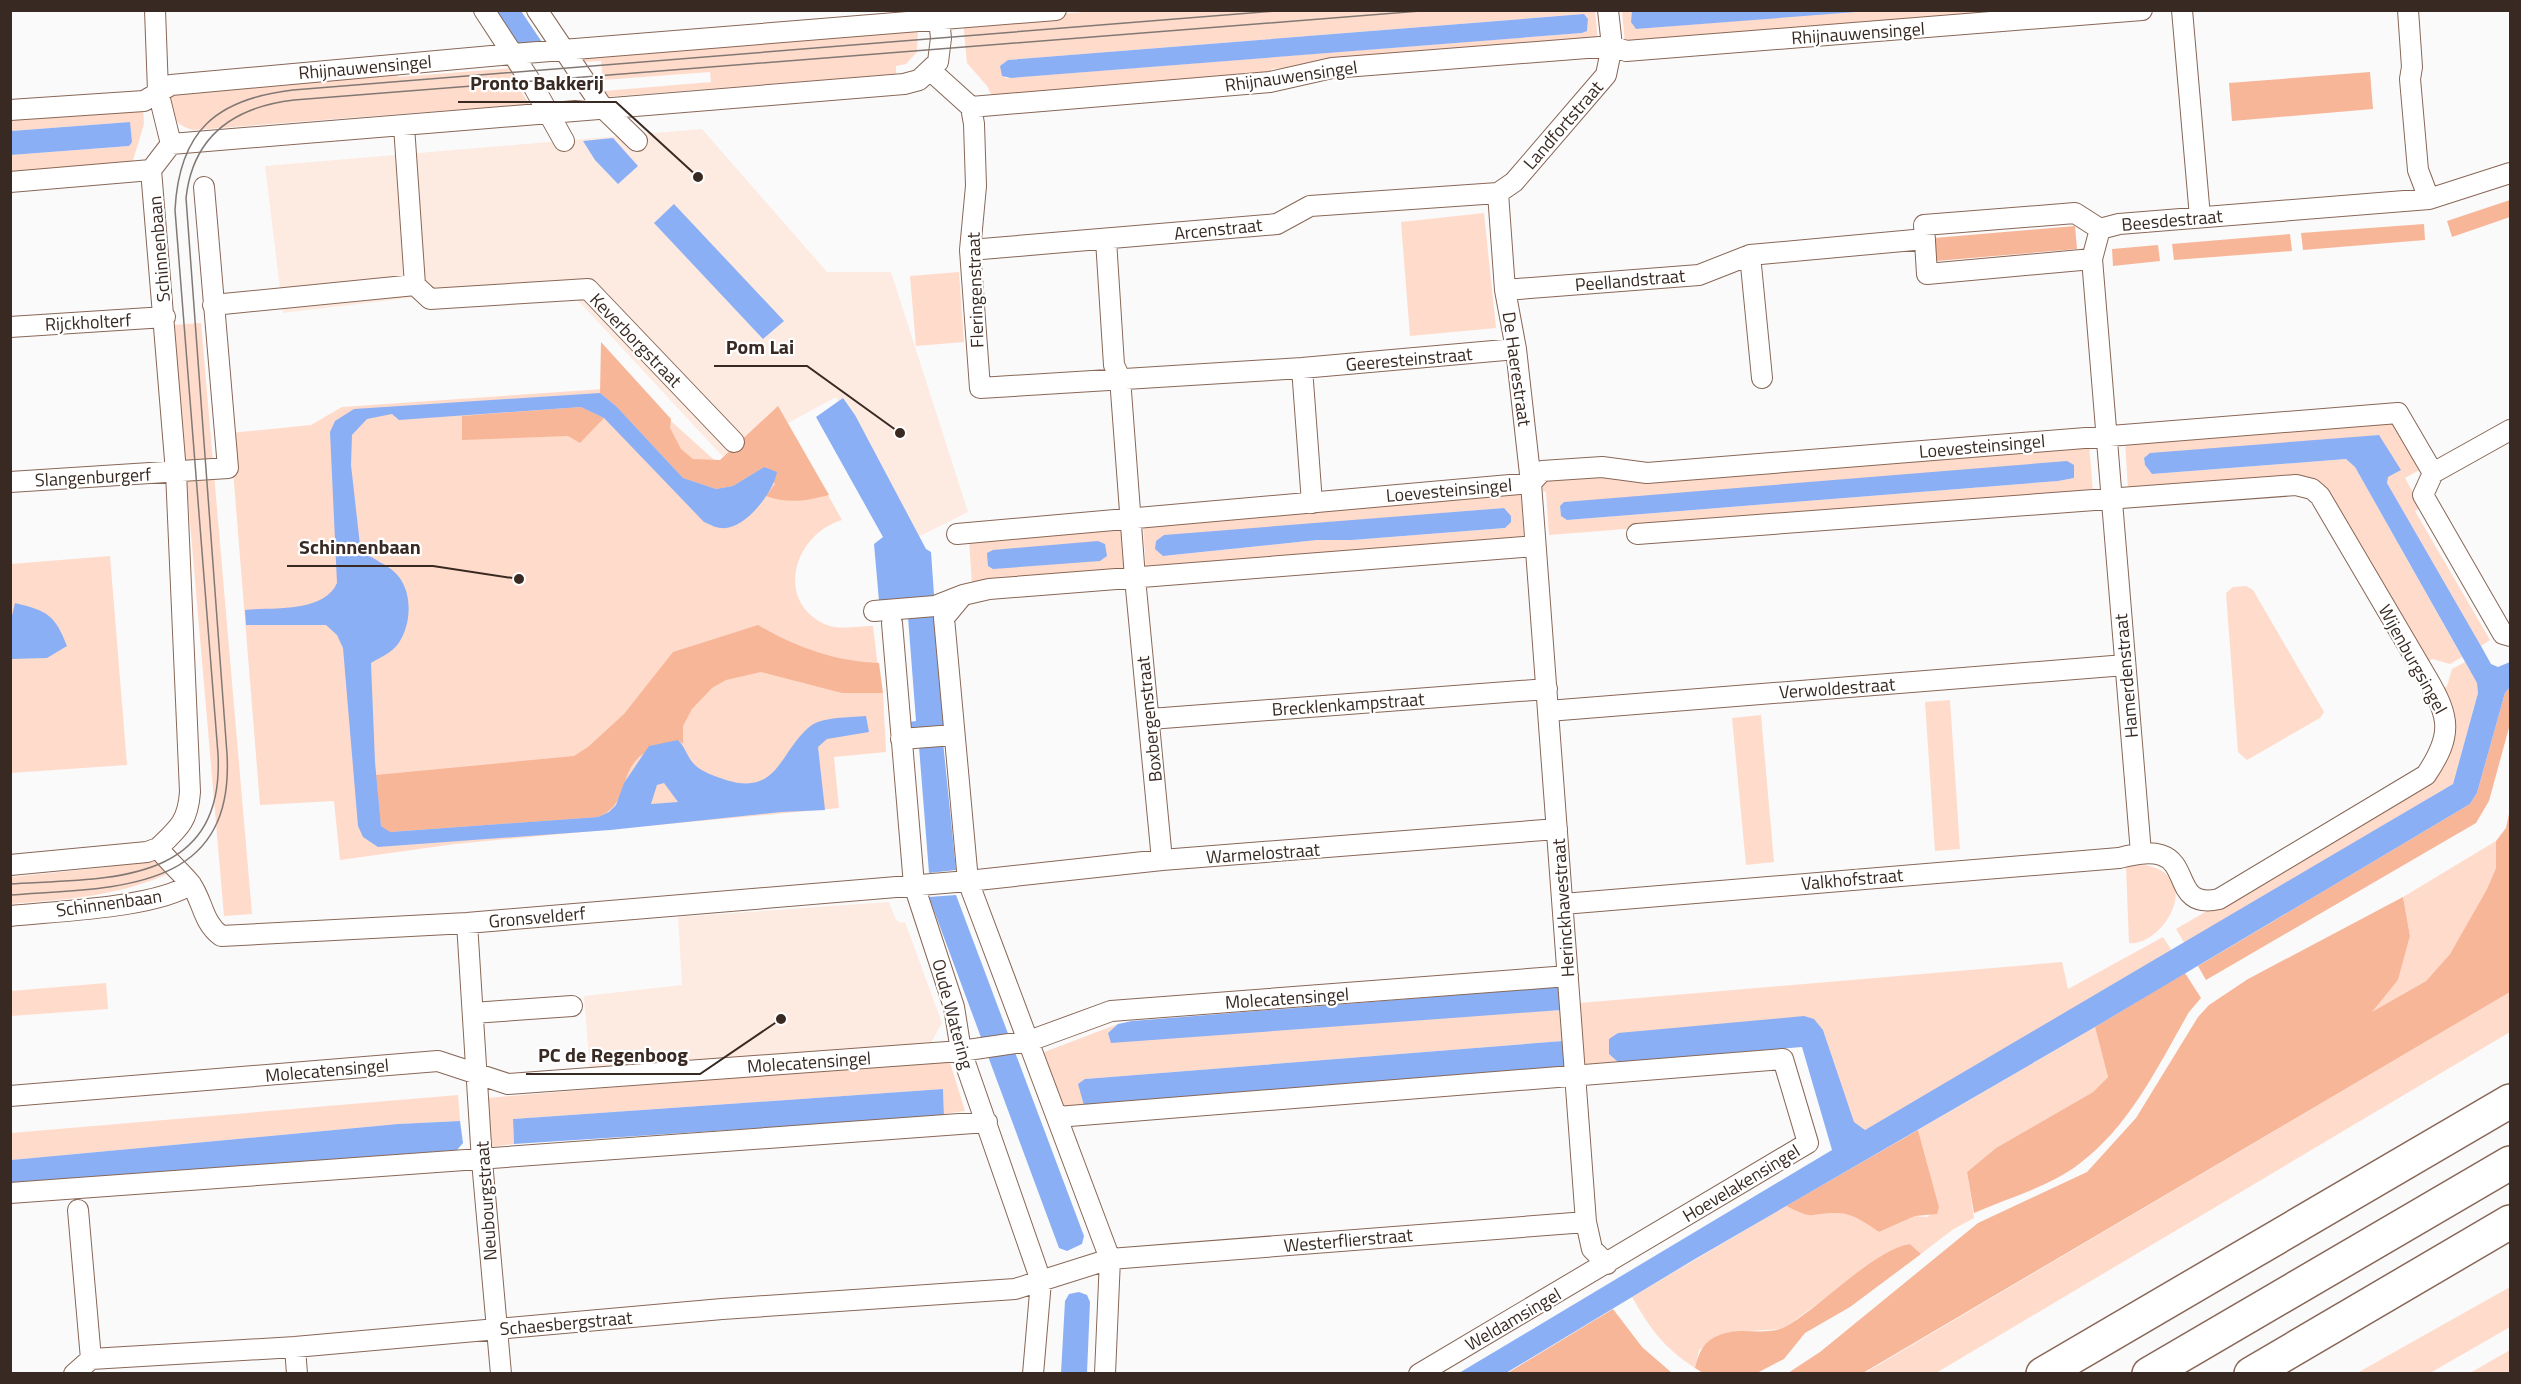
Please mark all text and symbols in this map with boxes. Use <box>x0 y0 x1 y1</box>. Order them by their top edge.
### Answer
street label: Rhijnauwensingel <box>1790 15 1926 51</box>
street label: Rhijnauwensingel <box>297 48 433 86</box>
street label: Rhijnauwensingel <box>1223 53 1359 99</box>
callout: Pronto Bakkerij <box>458 64 616 102</box>
text: Pronto Bakkerij <box>470 67 604 98</box>
street label: Landfortstraat <box>1517 74 1610 175</box>
street label: Schinnenbaan <box>141 195 177 303</box>
street label: Beesdestraat <box>2120 202 2224 238</box>
street label: Arcenstraat <box>1173 211 1264 247</box>
street label: Fleringenstraat <box>959 231 991 348</box>
street label: Peellandstraat <box>1574 262 1687 298</box>
street label: Keverborgstraat <box>584 287 689 394</box>
street label: Rijckholterf <box>44 306 132 338</box>
street label: De Haerestraat <box>1496 310 1538 429</box>
callout: Pom Lai <box>714 328 807 366</box>
text: Pom Lai <box>726 331 794 362</box>
street label: Geeresteinstraat <box>1345 340 1474 378</box>
street label: Loevesteinsingel <box>1918 427 2046 465</box>
street label: Slangenburgerf <box>34 460 152 494</box>
street label: Loevesteinsingel <box>1385 471 1513 509</box>
callout: Schinnenbaan <box>287 528 433 566</box>
text: Schinnenbaan <box>299 531 421 562</box>
street label: Wijenburgsingel <box>2372 599 2454 719</box>
street label: Hamerdenstraat <box>2107 612 2145 739</box>
street label: Boxbergenstraat <box>1129 654 1169 783</box>
street label: Verwoldestraat <box>1778 670 1897 706</box>
street label: Brecklenkampstraat <box>1271 685 1426 723</box>
street label: Warmelostraat <box>1205 836 1321 870</box>
street label: Herinckhavestraat <box>1545 837 1581 978</box>
street label: Valkhofstraat <box>1800 861 1905 897</box>
street label: Schinnenbaan <box>54 882 164 924</box>
street label: Gronsvelderf <box>487 899 587 935</box>
street label: Oude Watering <box>925 956 981 1072</box>
street label: Molecatensingel <box>1224 980 1350 1016</box>
callout: PC de Regenboog <box>526 1036 700 1074</box>
text: PC de Regenboog <box>538 1039 688 1070</box>
street label: Molecatensingel <box>746 1044 872 1080</box>
street label: Molecatensingel <box>264 1051 390 1089</box>
street label: Hoevelakensingel <box>1677 1137 1805 1229</box>
street label: Neubourgstraat <box>468 1140 504 1262</box>
street label: Westerflierstraat <box>1282 1221 1414 1259</box>
street label: Weldamsingel <box>1460 1281 1566 1357</box>
street label: Schaesbergstraat <box>499 1304 634 1342</box>

